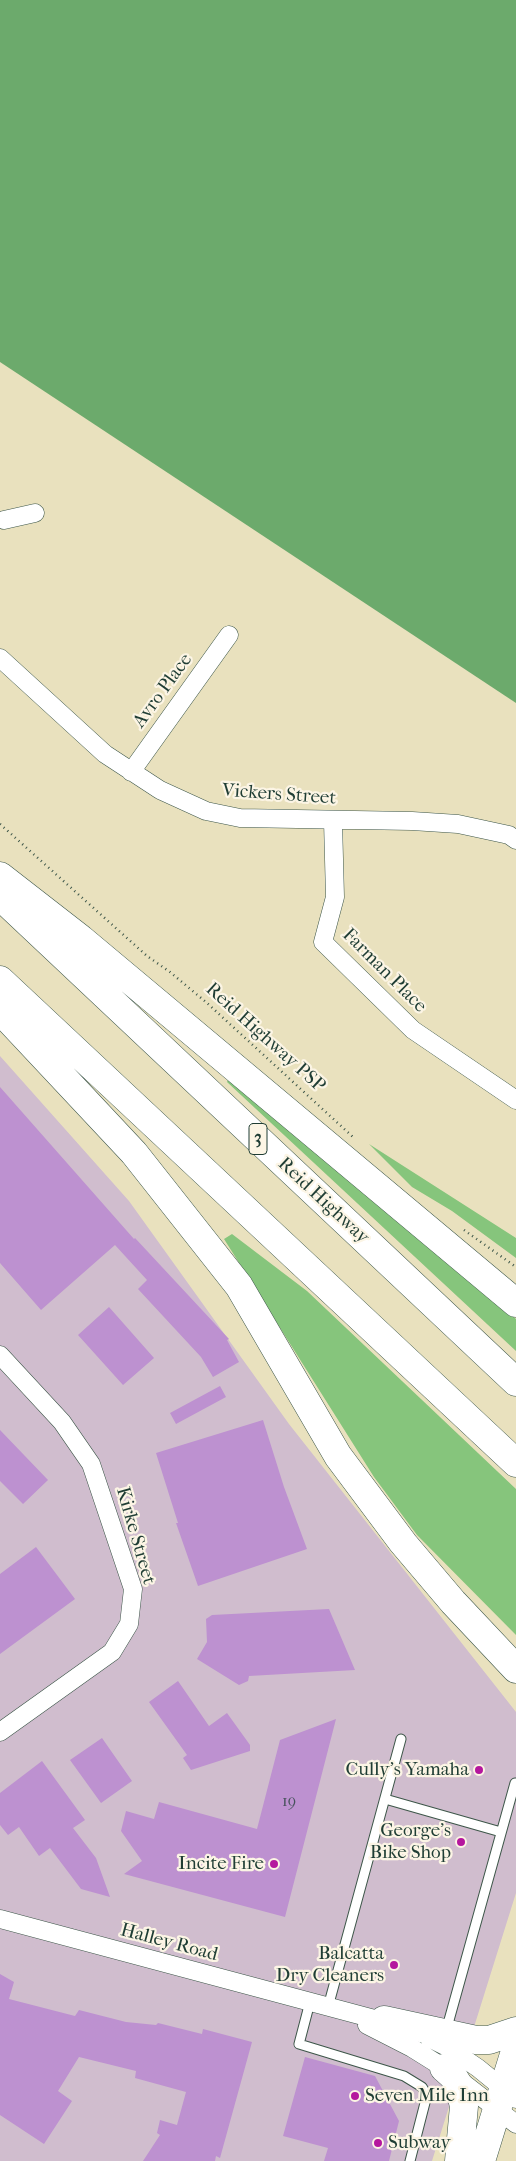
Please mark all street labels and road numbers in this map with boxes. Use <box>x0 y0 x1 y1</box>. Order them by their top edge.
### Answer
street label: Avro Place <box>128 649 198 733</box>
street label: Vickers Street <box>221 780 337 810</box>
street label: Farman Place <box>337 924 431 1018</box>
street label: Reid Highway PSP <box>200 978 330 1098</box>
road number: 3 <box>249 1124 267 1154</box>
street label: Reid Highway <box>273 1153 373 1249</box>
street label: Kirke Street <box>110 1485 160 1587</box>
street label: Halley Road <box>118 1919 220 1967</box>

